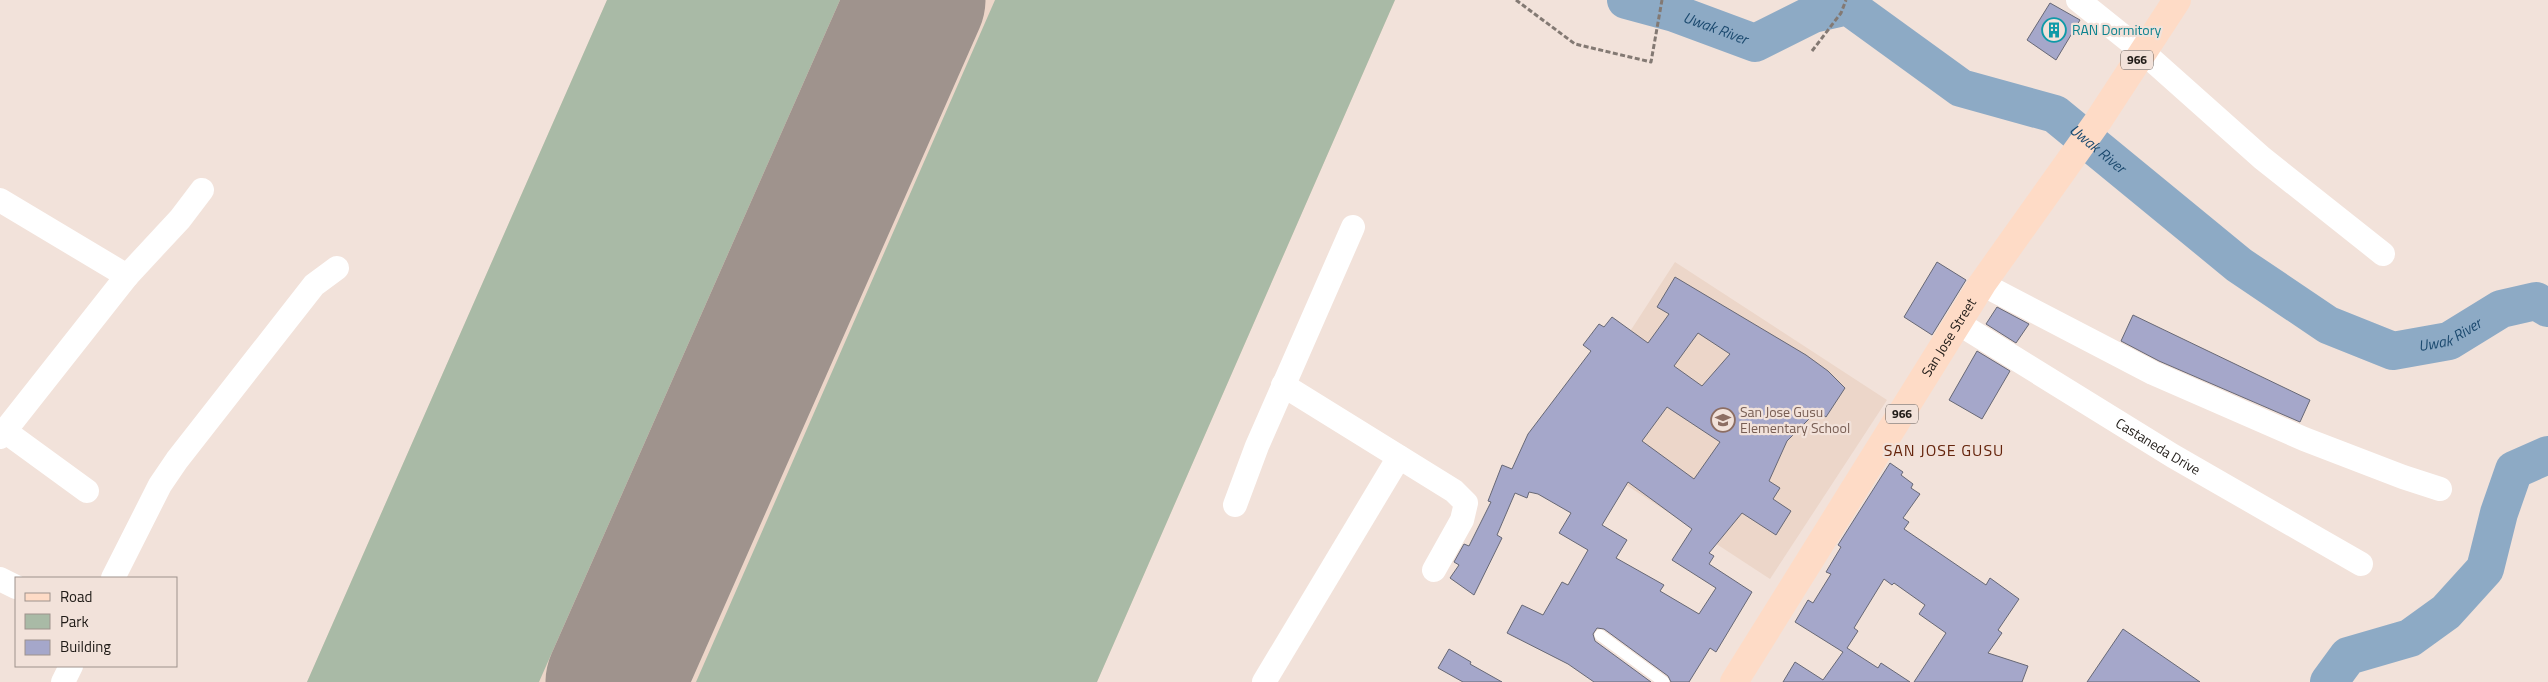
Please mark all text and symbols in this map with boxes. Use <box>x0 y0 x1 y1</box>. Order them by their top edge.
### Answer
water label: Uwak River <box>1680 5 1753 51</box>
building icon: RAN Dormitory <box>2041 17 2067 43</box>
place label: RAN Dormitory <box>2072 19 2162 40</box>
road number: 966 <box>2121 50 2153 70</box>
water label: Uwak River <box>2065 118 2133 180</box>
street label: San Jose Street <box>1916 294 1981 381</box>
water label: Uwak River <box>2417 311 2488 357</box>
place label: San Jose Gusu Elementary School <box>1740 401 1850 438</box>
road number: 966 <box>1886 404 1918 424</box>
school or university icon: San Jose Gusu Elementary School <box>1710 407 1736 433</box>
street label: Castaneda Drive <box>2112 412 2205 480</box>
district label: SAN JOSE GUSU <box>1884 438 2004 462</box>
legend <box>15 577 178 667</box>
text: Road <box>60 585 92 608</box>
text: Park <box>60 610 89 633</box>
text: Building <box>60 635 111 658</box>

